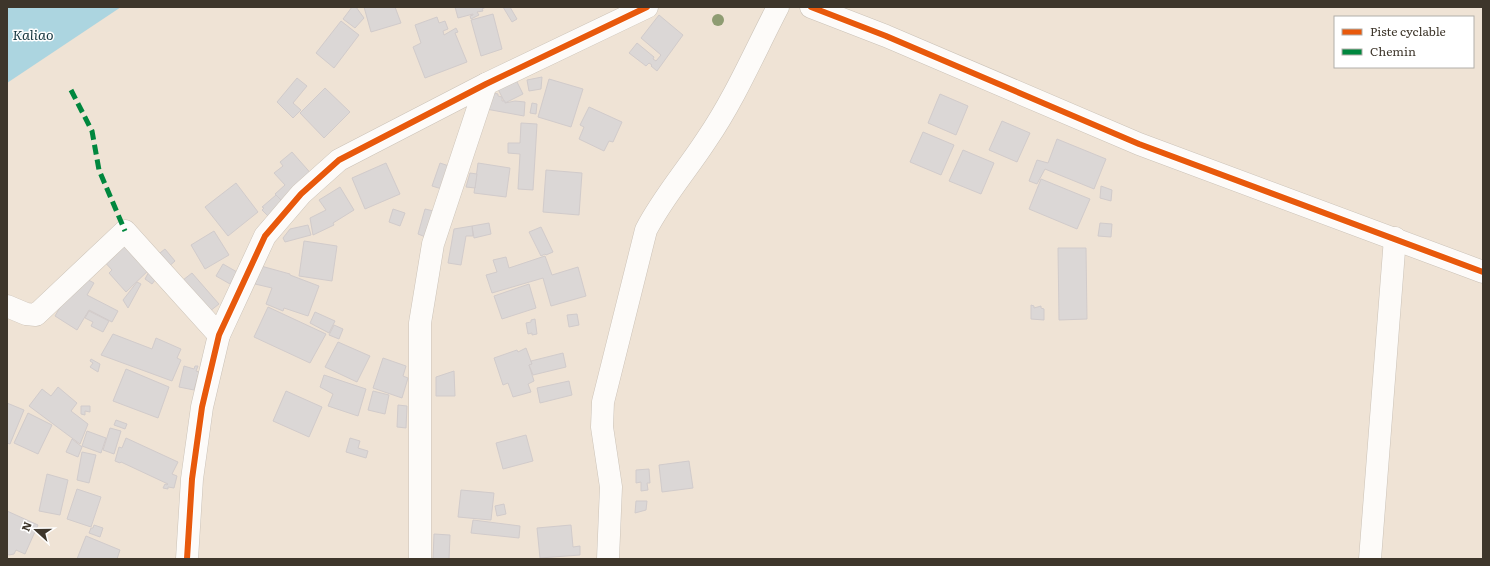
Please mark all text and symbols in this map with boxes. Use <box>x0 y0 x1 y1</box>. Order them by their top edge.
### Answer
legend <box>1334 16 1474 68</box>
text: Piste cyclable <box>1370 22 1446 40</box>
water label: Kaliao <box>13 24 53 44</box>
text: Chemin <box>1370 42 1416 60</box>
north arrow <box>16 510 56 550</box>
text: N <box>17 519 35 533</box>

